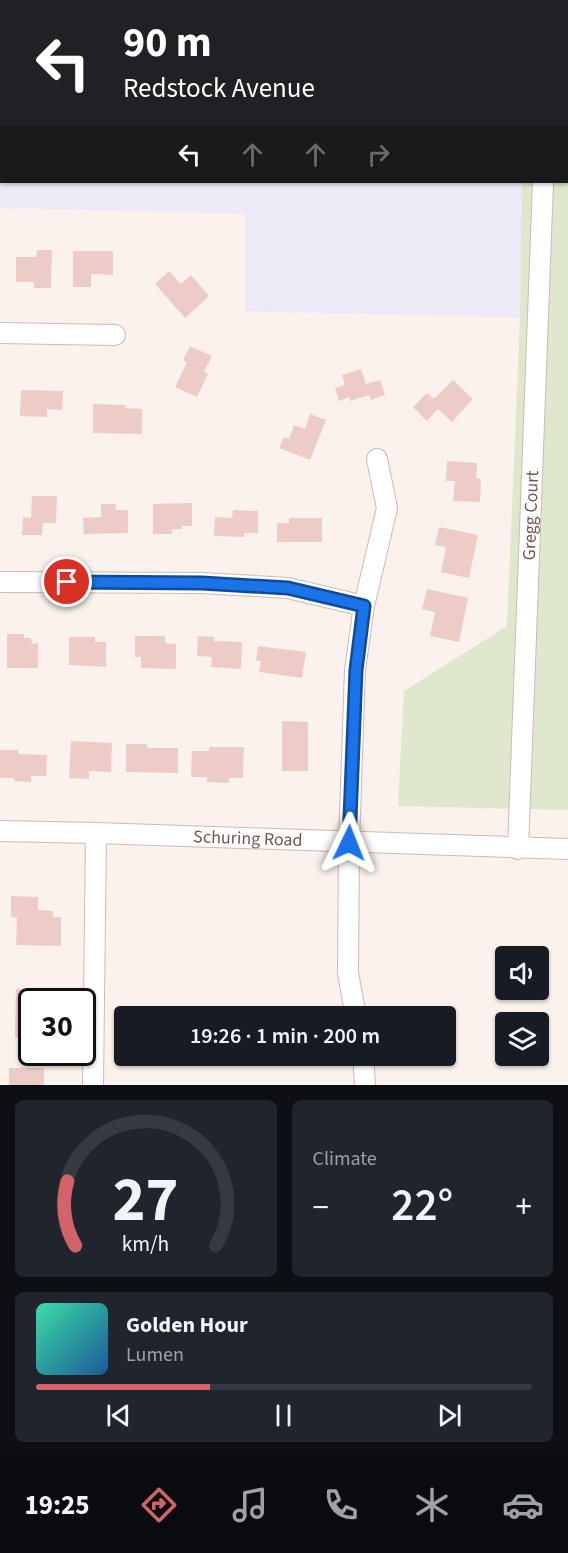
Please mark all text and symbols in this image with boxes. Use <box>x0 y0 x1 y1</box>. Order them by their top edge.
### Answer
text: 90 m <box>123 13 212 73</box>
icon: left <box>24 24 102 102</box>
text: Redstock Avenue <box>123 69 315 108</box>
icon: left <box>173 138 206 171</box>
icon: ahead <box>236 138 269 171</box>
icon: ahead <box>299 138 332 171</box>
icon: right <box>362 138 395 171</box>
street label: Gregg Court <box>516 470 545 561</box>
pin <box>41 556 92 607</box>
icon: arrive <box>50 565 83 598</box>
position arrow <box>317 811 381 875</box>
street label: Schuring Road <box>193 824 303 852</box>
map controls <box>495 946 549 1066</box>
button: sound <box>495 946 549 1000</box>
speed limit sign: 30 <box>18 988 96 1066</box>
button: layers <box>495 1012 549 1066</box>
text: 19:26 · 1 min · 200 m <box>190 1020 380 1052</box>
text: Climate <box>313 1145 377 1173</box>
text: 27 <box>113 1156 179 1245</box>
text: 22° <box>391 1174 453 1238</box>
text: − <box>313 1184 329 1231</box>
text: + <box>516 1184 532 1231</box>
text: km/h <box>122 1229 170 1260</box>
text: Golden Hour <box>126 1309 248 1341</box>
text: Lumen <box>126 1341 184 1369</box>
icon: previous <box>102 1399 135 1432</box>
icon: pause <box>267 1399 300 1432</box>
icon: next <box>433 1399 466 1432</box>
icon: directions <box>138 1484 180 1526</box>
icon: music <box>229 1484 271 1526</box>
icon: phone <box>320 1484 362 1526</box>
icon: climate <box>411 1484 453 1526</box>
icon: car <box>502 1484 544 1526</box>
text: 19:25 <box>24 1486 90 1525</box>

